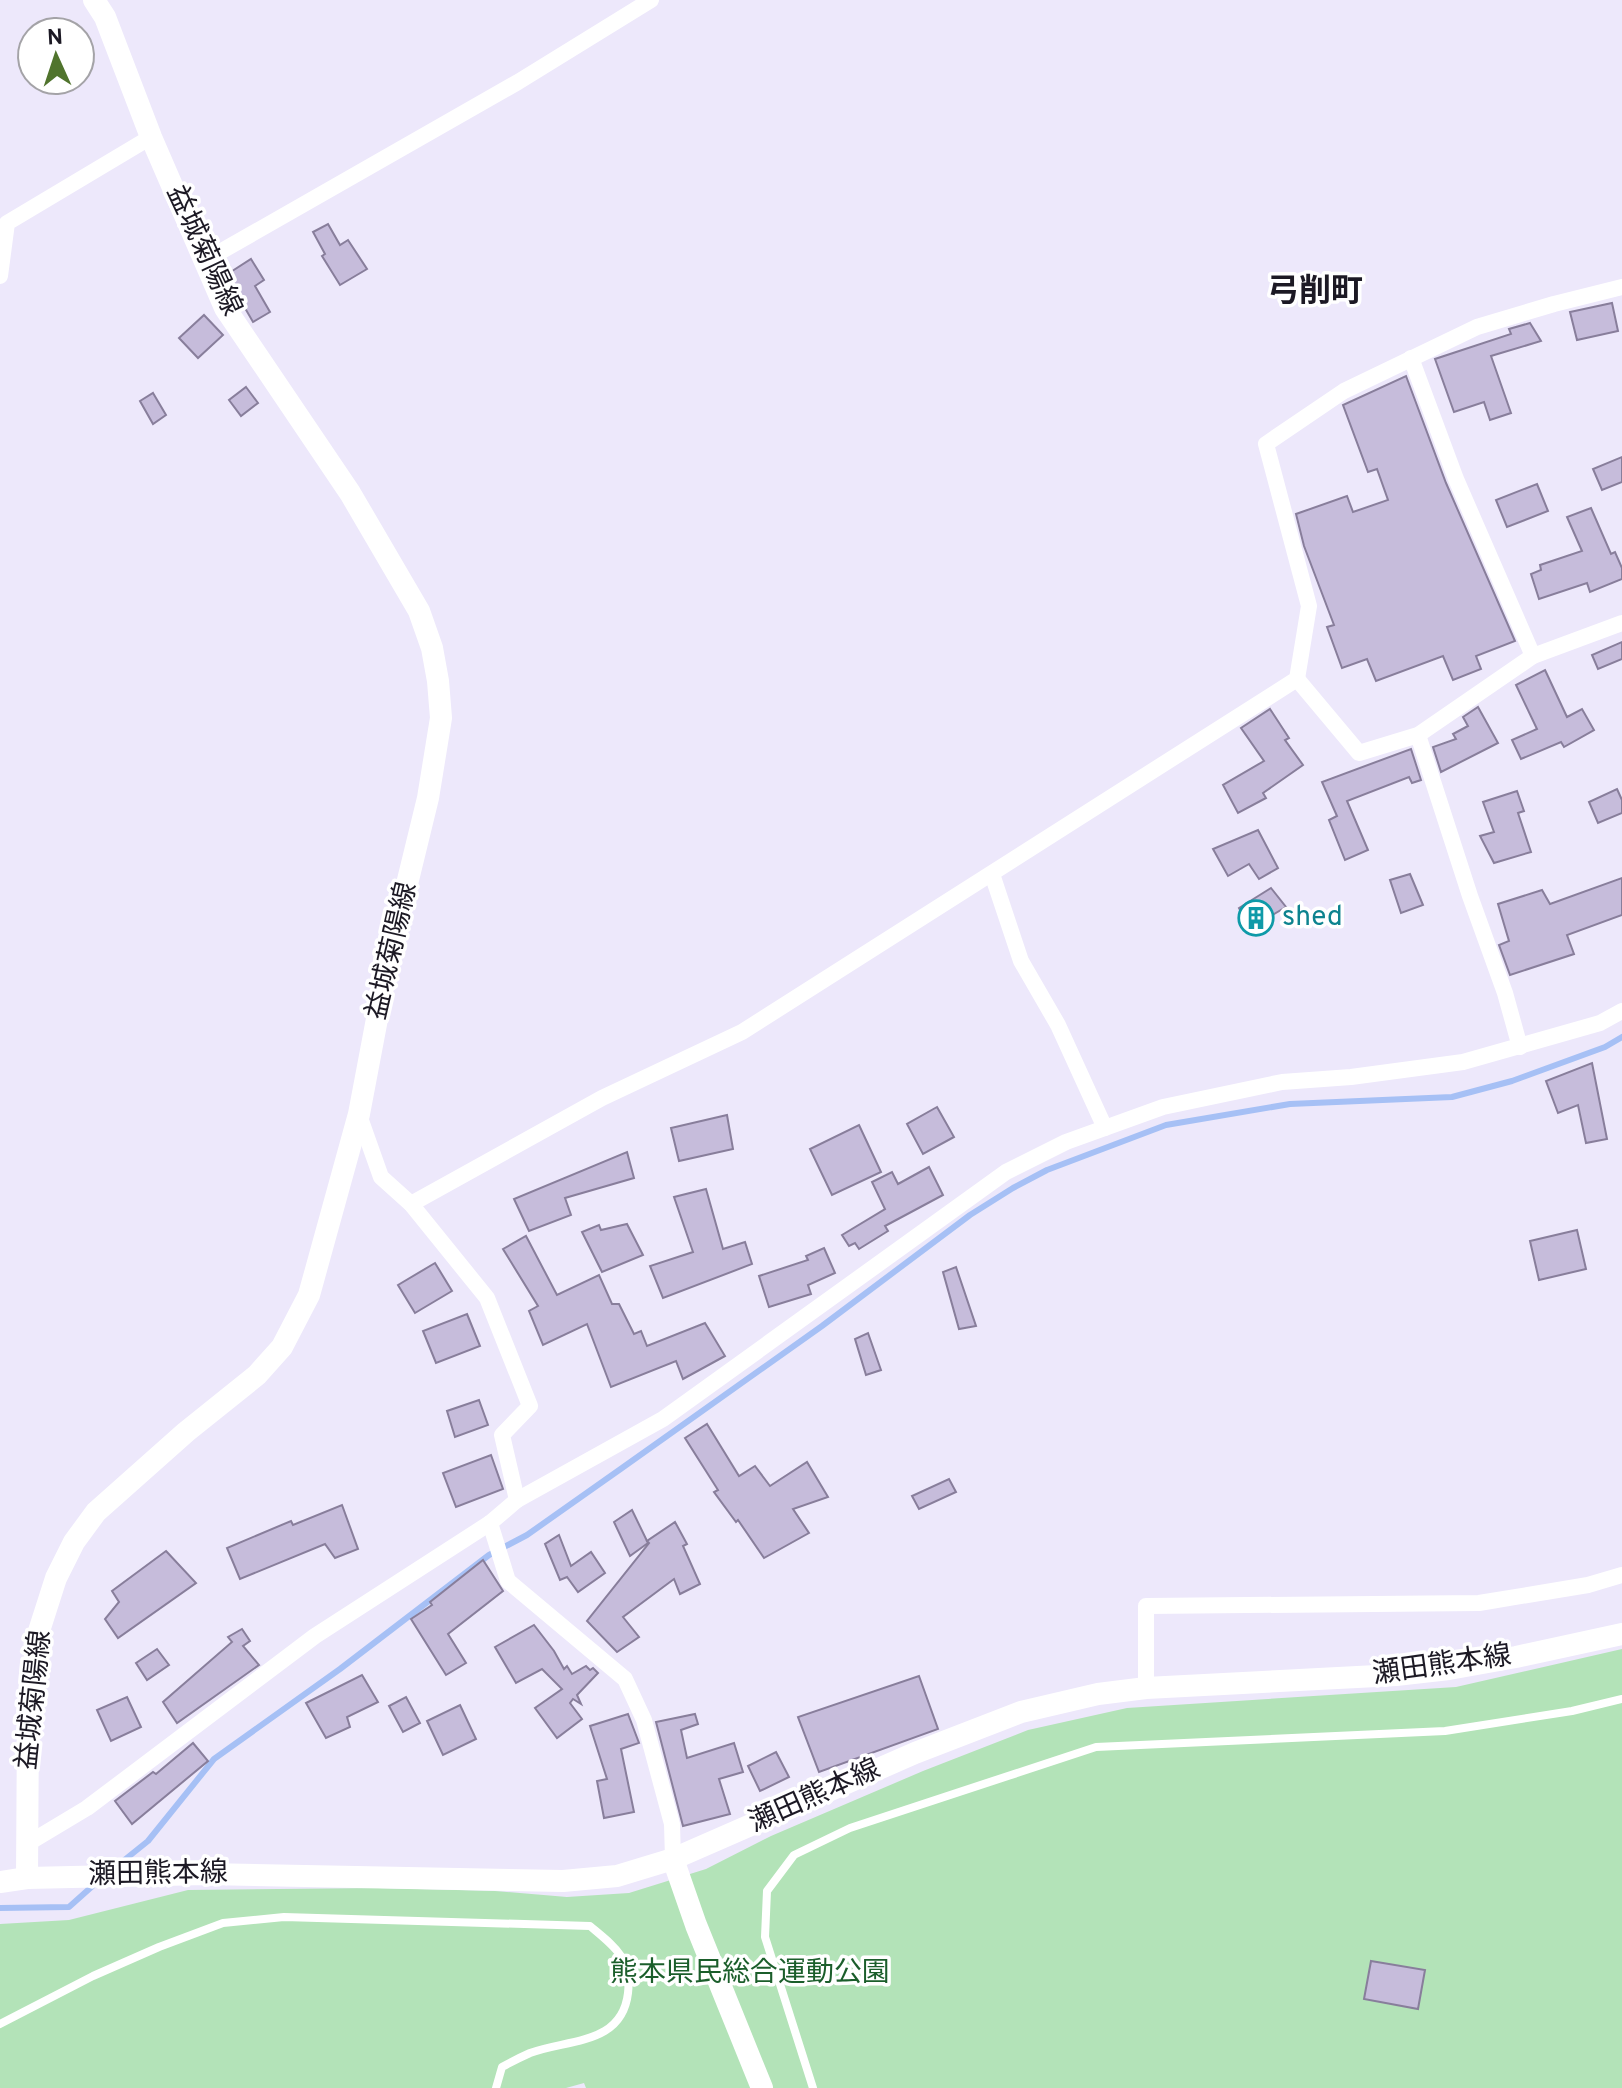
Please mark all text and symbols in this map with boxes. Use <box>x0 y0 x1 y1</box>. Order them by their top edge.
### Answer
north arrow <box>16 16 96 96</box>
text: N <box>46 25 64 52</box>
street label: 益城菊陽線 <box>157 180 249 322</box>
district label: 弓削町 <box>1267 273 1363 313</box>
street label: 益城菊陽線 <box>360 879 426 1023</box>
building icon: shed <box>1237 899 1275 937</box>
place label: shed <box>1282 900 1343 936</box>
street label: 益城菊陽線 <box>10 1628 60 1772</box>
street label: 瀬田熊本線 <box>1370 1638 1514 1694</box>
street label: 瀬田熊本線 <box>744 1752 886 1842</box>
street label: 瀬田熊本線 <box>88 1856 228 1894</box>
park label: 熊本県民総合運動公園 <box>610 1956 890 1992</box>

